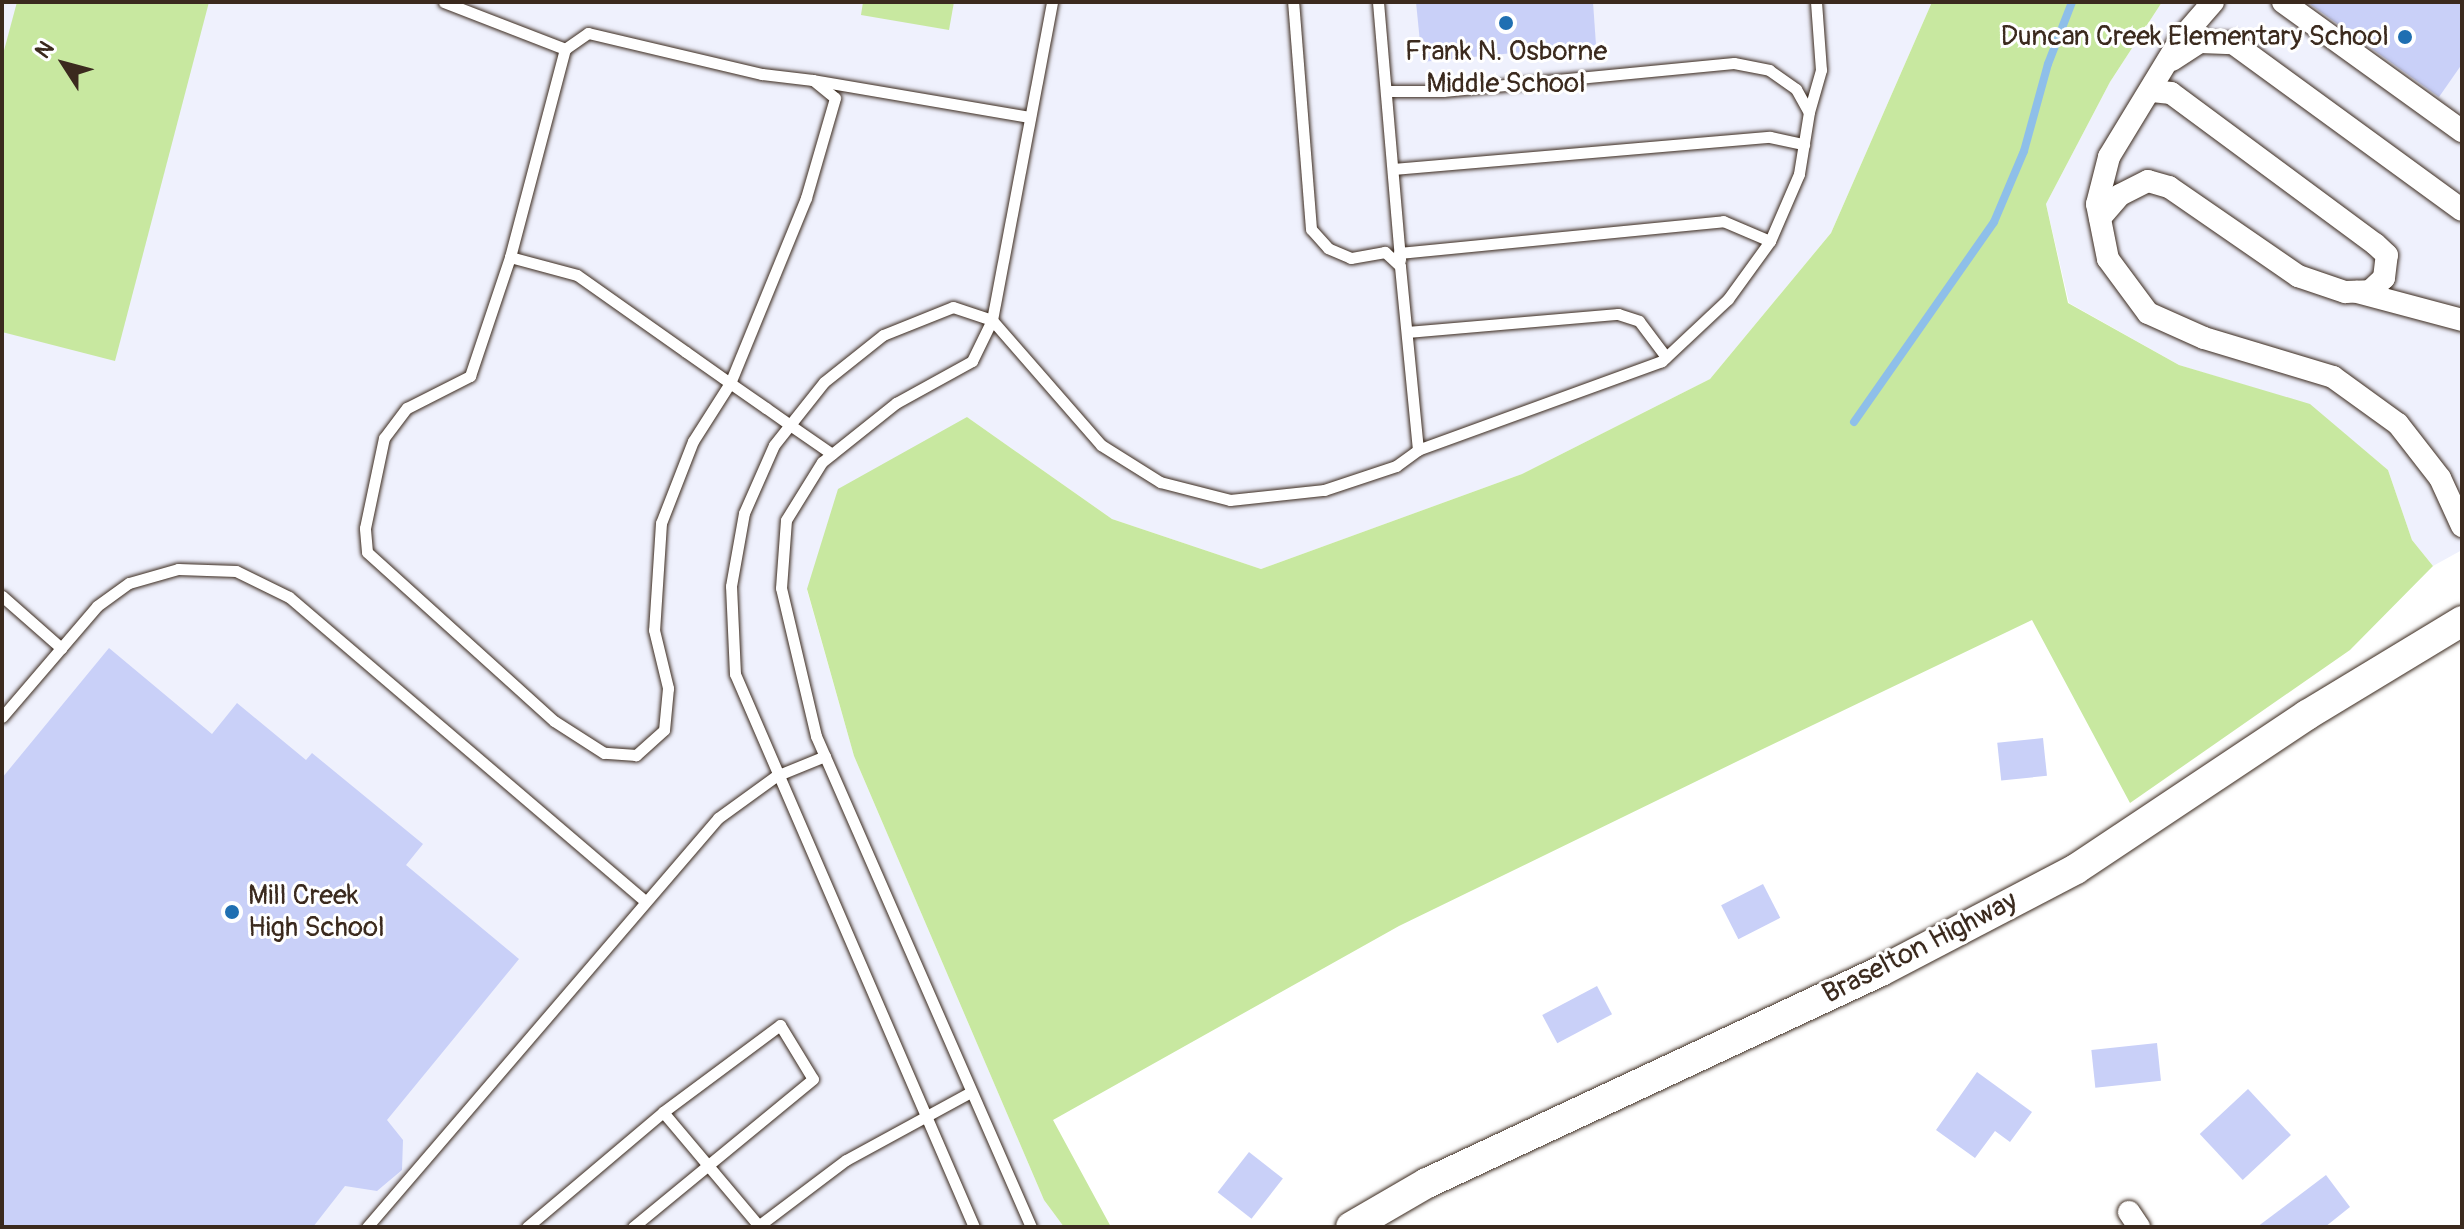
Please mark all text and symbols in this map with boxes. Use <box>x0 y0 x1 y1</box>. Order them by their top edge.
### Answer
marker: Frank N. Osborne Middle School <box>1497 14 1515 32</box>
place label: Duncan Creek Elementary School <box>2000 20 2389 54</box>
north arrow <box>24 24 104 104</box>
marker: Duncan Creek Elementary School <box>2396 28 2414 46</box>
place label: Frank N. Osborne Middle School <box>1405 35 1607 101</box>
text: N <box>29 36 60 64</box>
place label: Mill Creek High School <box>248 879 385 945</box>
street label: Braselton Highway <box>1817 884 2023 1012</box>
marker: Mill Creek High School <box>223 903 241 921</box>

